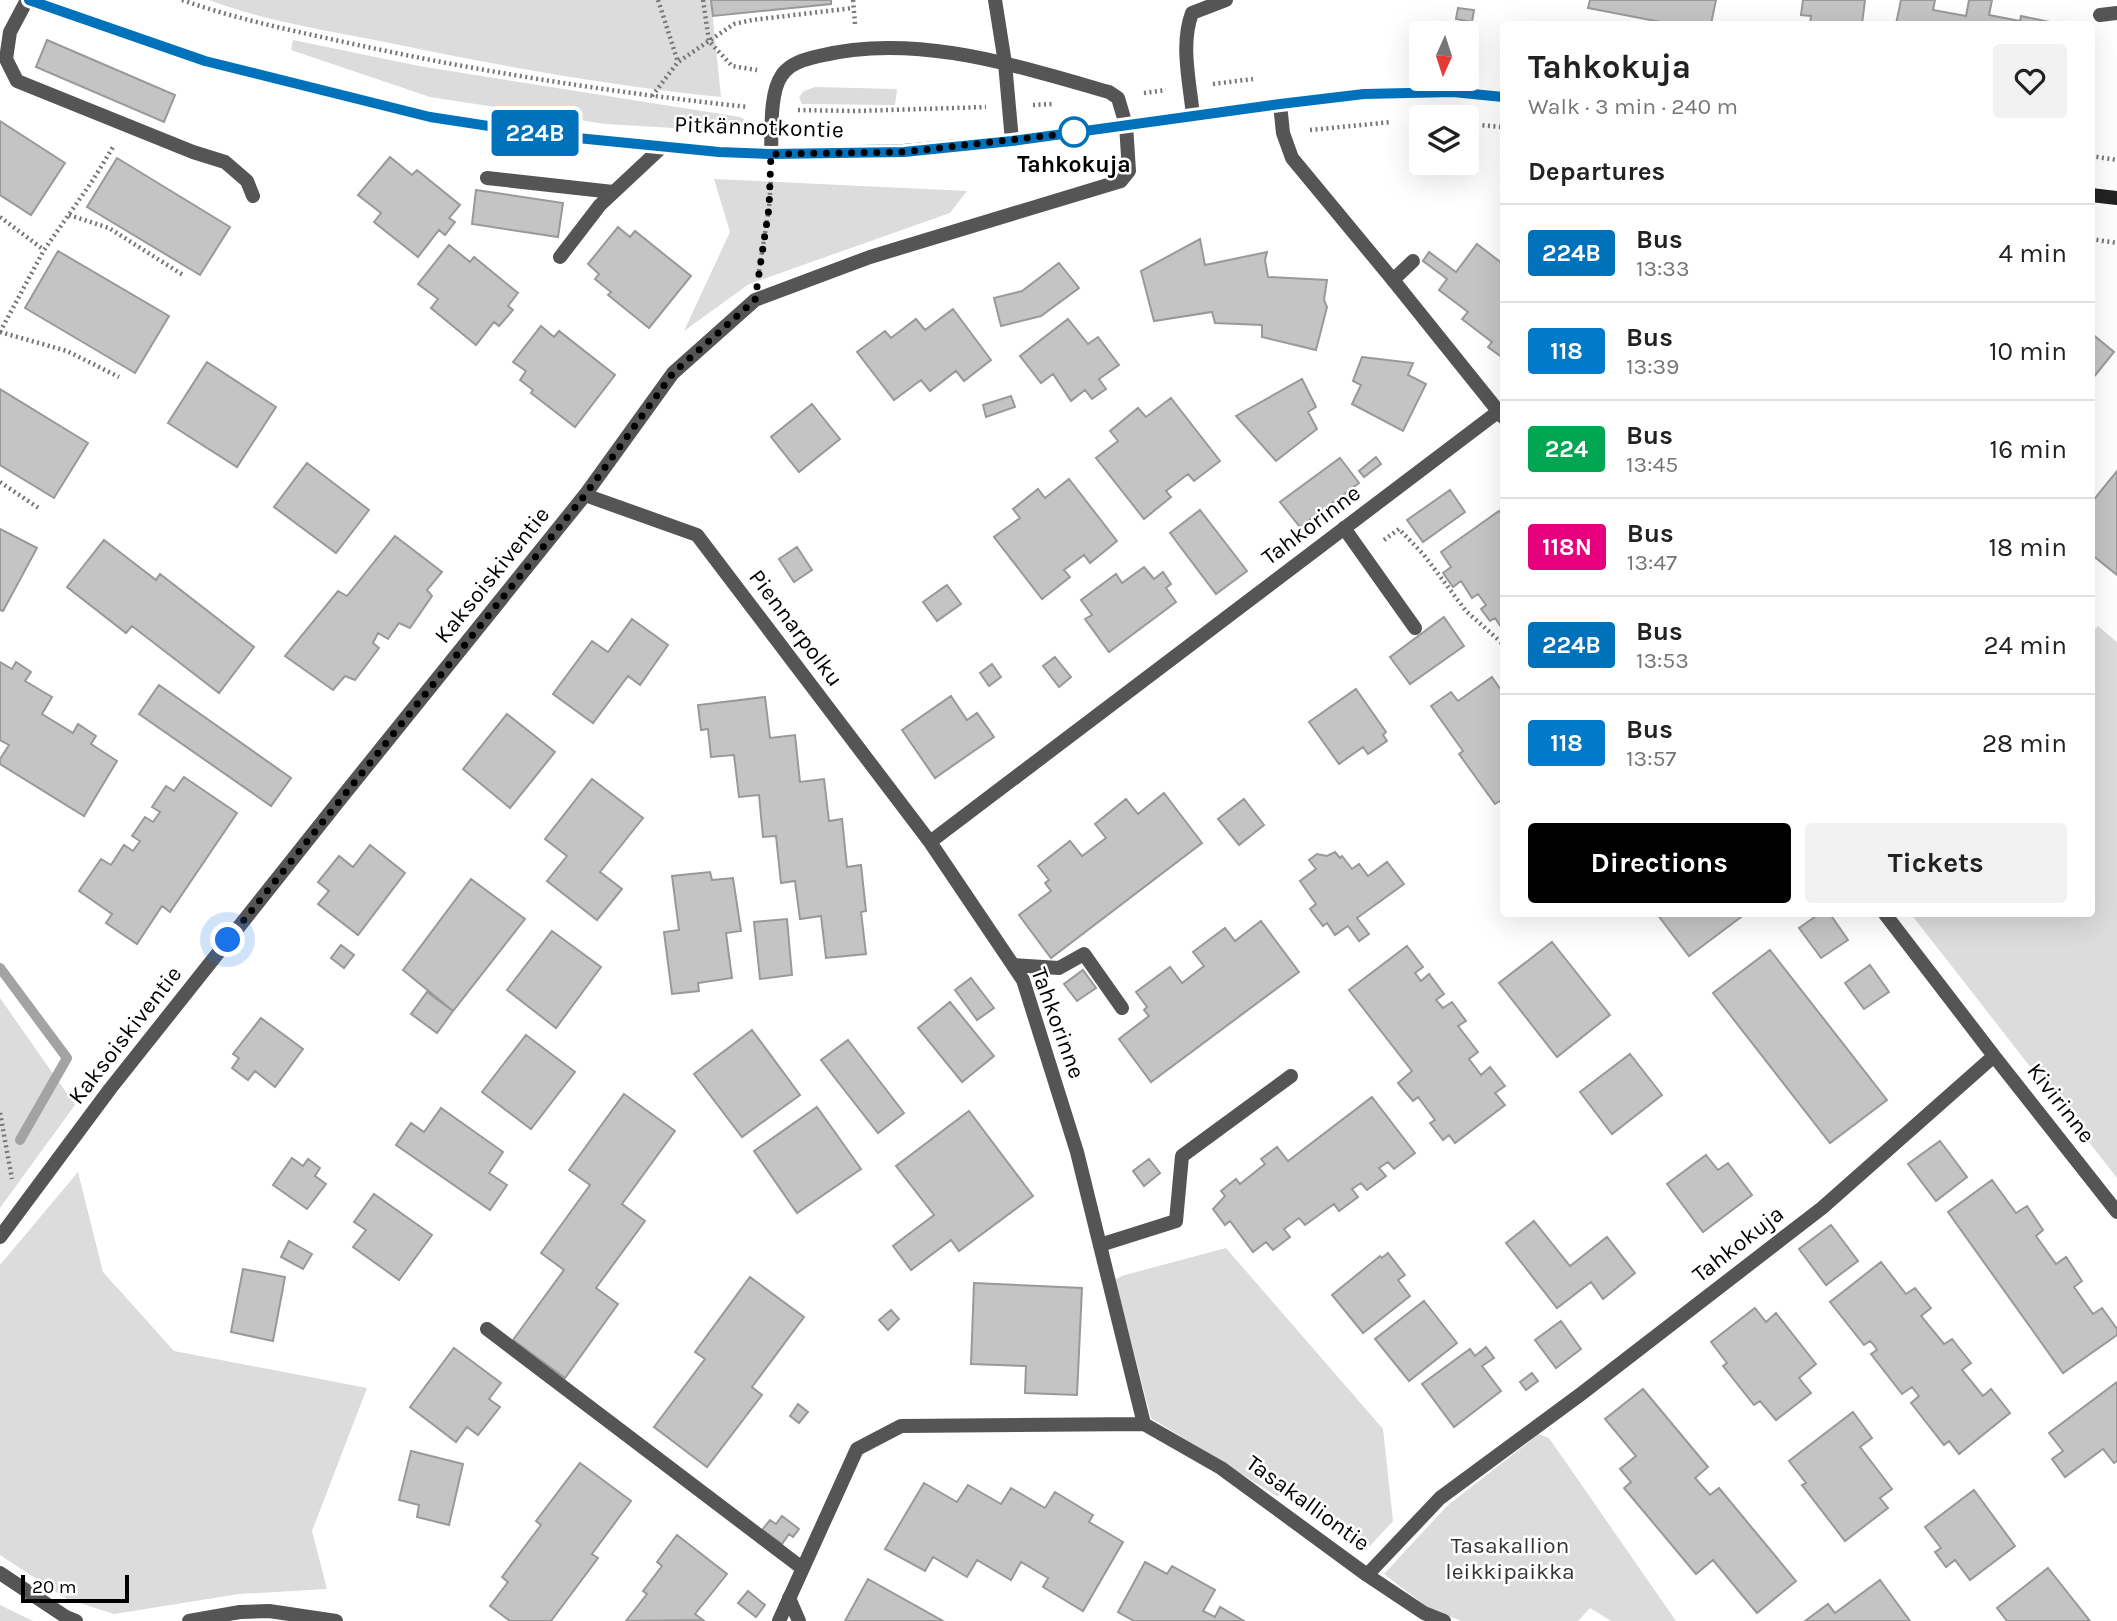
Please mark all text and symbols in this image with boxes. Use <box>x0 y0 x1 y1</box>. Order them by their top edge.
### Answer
north arrow <box>1409 21 1479 91</box>
map controls <box>1409 21 1479 175</box>
button: heart <box>1993 44 2067 118</box>
text: Tahkokuja <box>1528 48 1691 86</box>
text: Walk · 3 min · 240 m <box>1528 93 1738 120</box>
button: layers <box>1409 105 1479 175</box>
line badge: 224B <box>486 110 584 156</box>
street label: Pitkännotkontie <box>674 111 844 143</box>
marker: Tahkokuja <box>1059 117 1089 147</box>
text: 224B <box>506 119 564 147</box>
place label: Tahkokuja <box>1017 151 1131 178</box>
text: Departures <box>1528 156 1665 187</box>
text: Bus <box>1636 224 1683 255</box>
text: 4 min <box>1999 238 2067 269</box>
text: 224B <box>1542 239 1601 267</box>
text: 13:33 <box>1636 255 1690 282</box>
text: Bus <box>1626 322 1673 353</box>
text: 10 min <box>1989 336 2067 367</box>
text: 118 <box>1550 337 1583 365</box>
text: 13:39 <box>1626 353 1679 380</box>
text: Bus <box>1626 420 1673 451</box>
text: 16 min <box>1990 434 2067 465</box>
text: 224 <box>1545 435 1588 463</box>
text: 13:45 <box>1626 451 1678 478</box>
street label: Tahkorinne <box>1256 479 1366 571</box>
street label: Kaksoiskiventie <box>429 501 555 649</box>
text: Bus <box>1627 518 1674 549</box>
text: 18 min <box>1988 532 2067 563</box>
text: 118N <box>1542 533 1592 561</box>
text: 13:47 <box>1627 549 1677 576</box>
street label: Piennarpolku <box>743 564 849 692</box>
text: Bus <box>1636 616 1683 647</box>
text: 24 min <box>1983 630 2067 661</box>
text: 224B <box>1542 631 1601 659</box>
text: 13:53 <box>1636 647 1689 674</box>
text: Bus <box>1626 714 1673 745</box>
text: 28 min <box>1982 728 2067 759</box>
text: 118 <box>1550 729 1583 757</box>
text: 13:57 <box>1626 745 1676 772</box>
button: Directions <box>1528 823 1791 903</box>
button: Tickets <box>1805 823 2067 903</box>
your location <box>210 922 245 957</box>
street label: Kaksoiskiventie <box>63 961 187 1109</box>
street label: Tahkorinne <box>1025 964 1091 1082</box>
street label: Kivirinne <box>2021 1058 2101 1148</box>
street label: Tahkokuja <box>1687 1200 1789 1288</box>
street label: Tasakalliontie <box>1241 1449 1375 1557</box>
park label: Tasakallion leikkipaikka <box>1445 1532 1575 1585</box>
scale bar <box>21 1572 130 1604</box>
text: 20 m <box>32 1576 77 1598</box>

